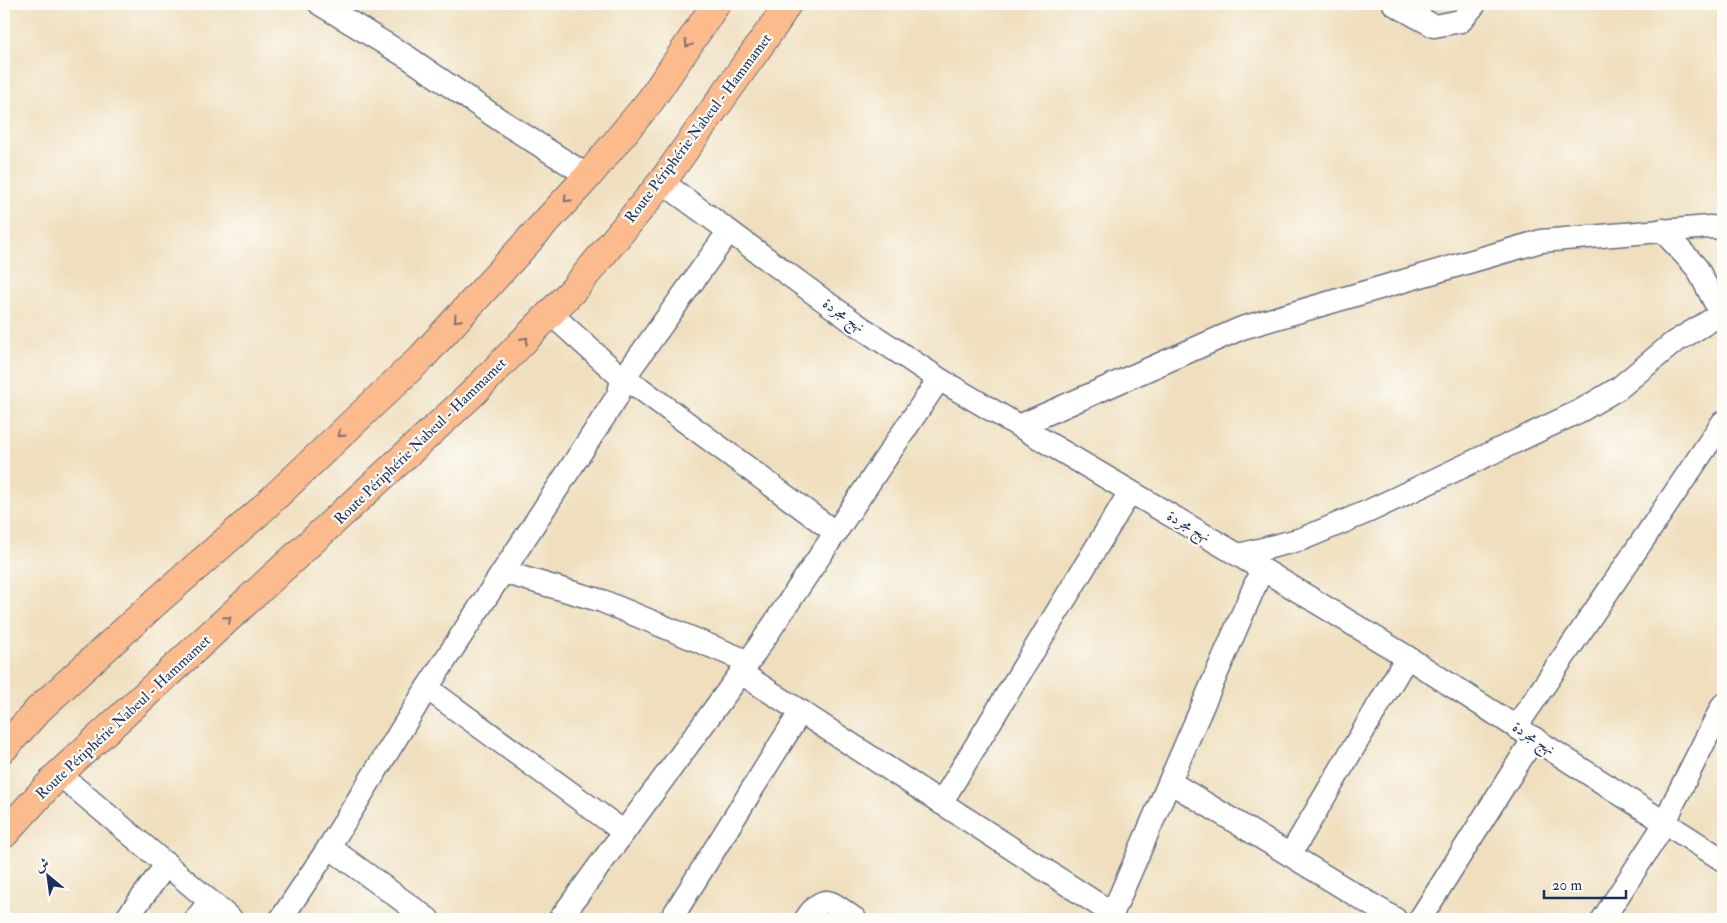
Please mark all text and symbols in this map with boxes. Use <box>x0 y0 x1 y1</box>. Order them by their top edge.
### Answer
street label: Route Périphérie Nabeul - Hammamet <box>621 30 777 227</box>
one-way arrow <box>685 38 694 48</box>
one-way arrow <box>564 194 573 203</box>
street label: نهج مجردة <box>817 294 869 340</box>
one-way arrow <box>454 313 463 322</box>
one-way arrow <box>519 336 528 345</box>
street label: Route Périphérie Nabeul - Hammamet <box>330 354 511 530</box>
one-way arrow <box>338 428 347 437</box>
street label: نهج مجردة <box>1162 506 1214 550</box>
one-way arrow <box>222 615 231 624</box>
street label: Route Périphérie Nabeul - Hammamet <box>32 631 216 804</box>
street label: نهج مجردة <box>1507 718 1559 763</box>
north arrow <box>22 850 72 900</box>
text: ش <box>32 854 52 876</box>
scale bar <box>1544 868 1627 900</box>
text: 20 m <box>1552 876 1582 895</box>

